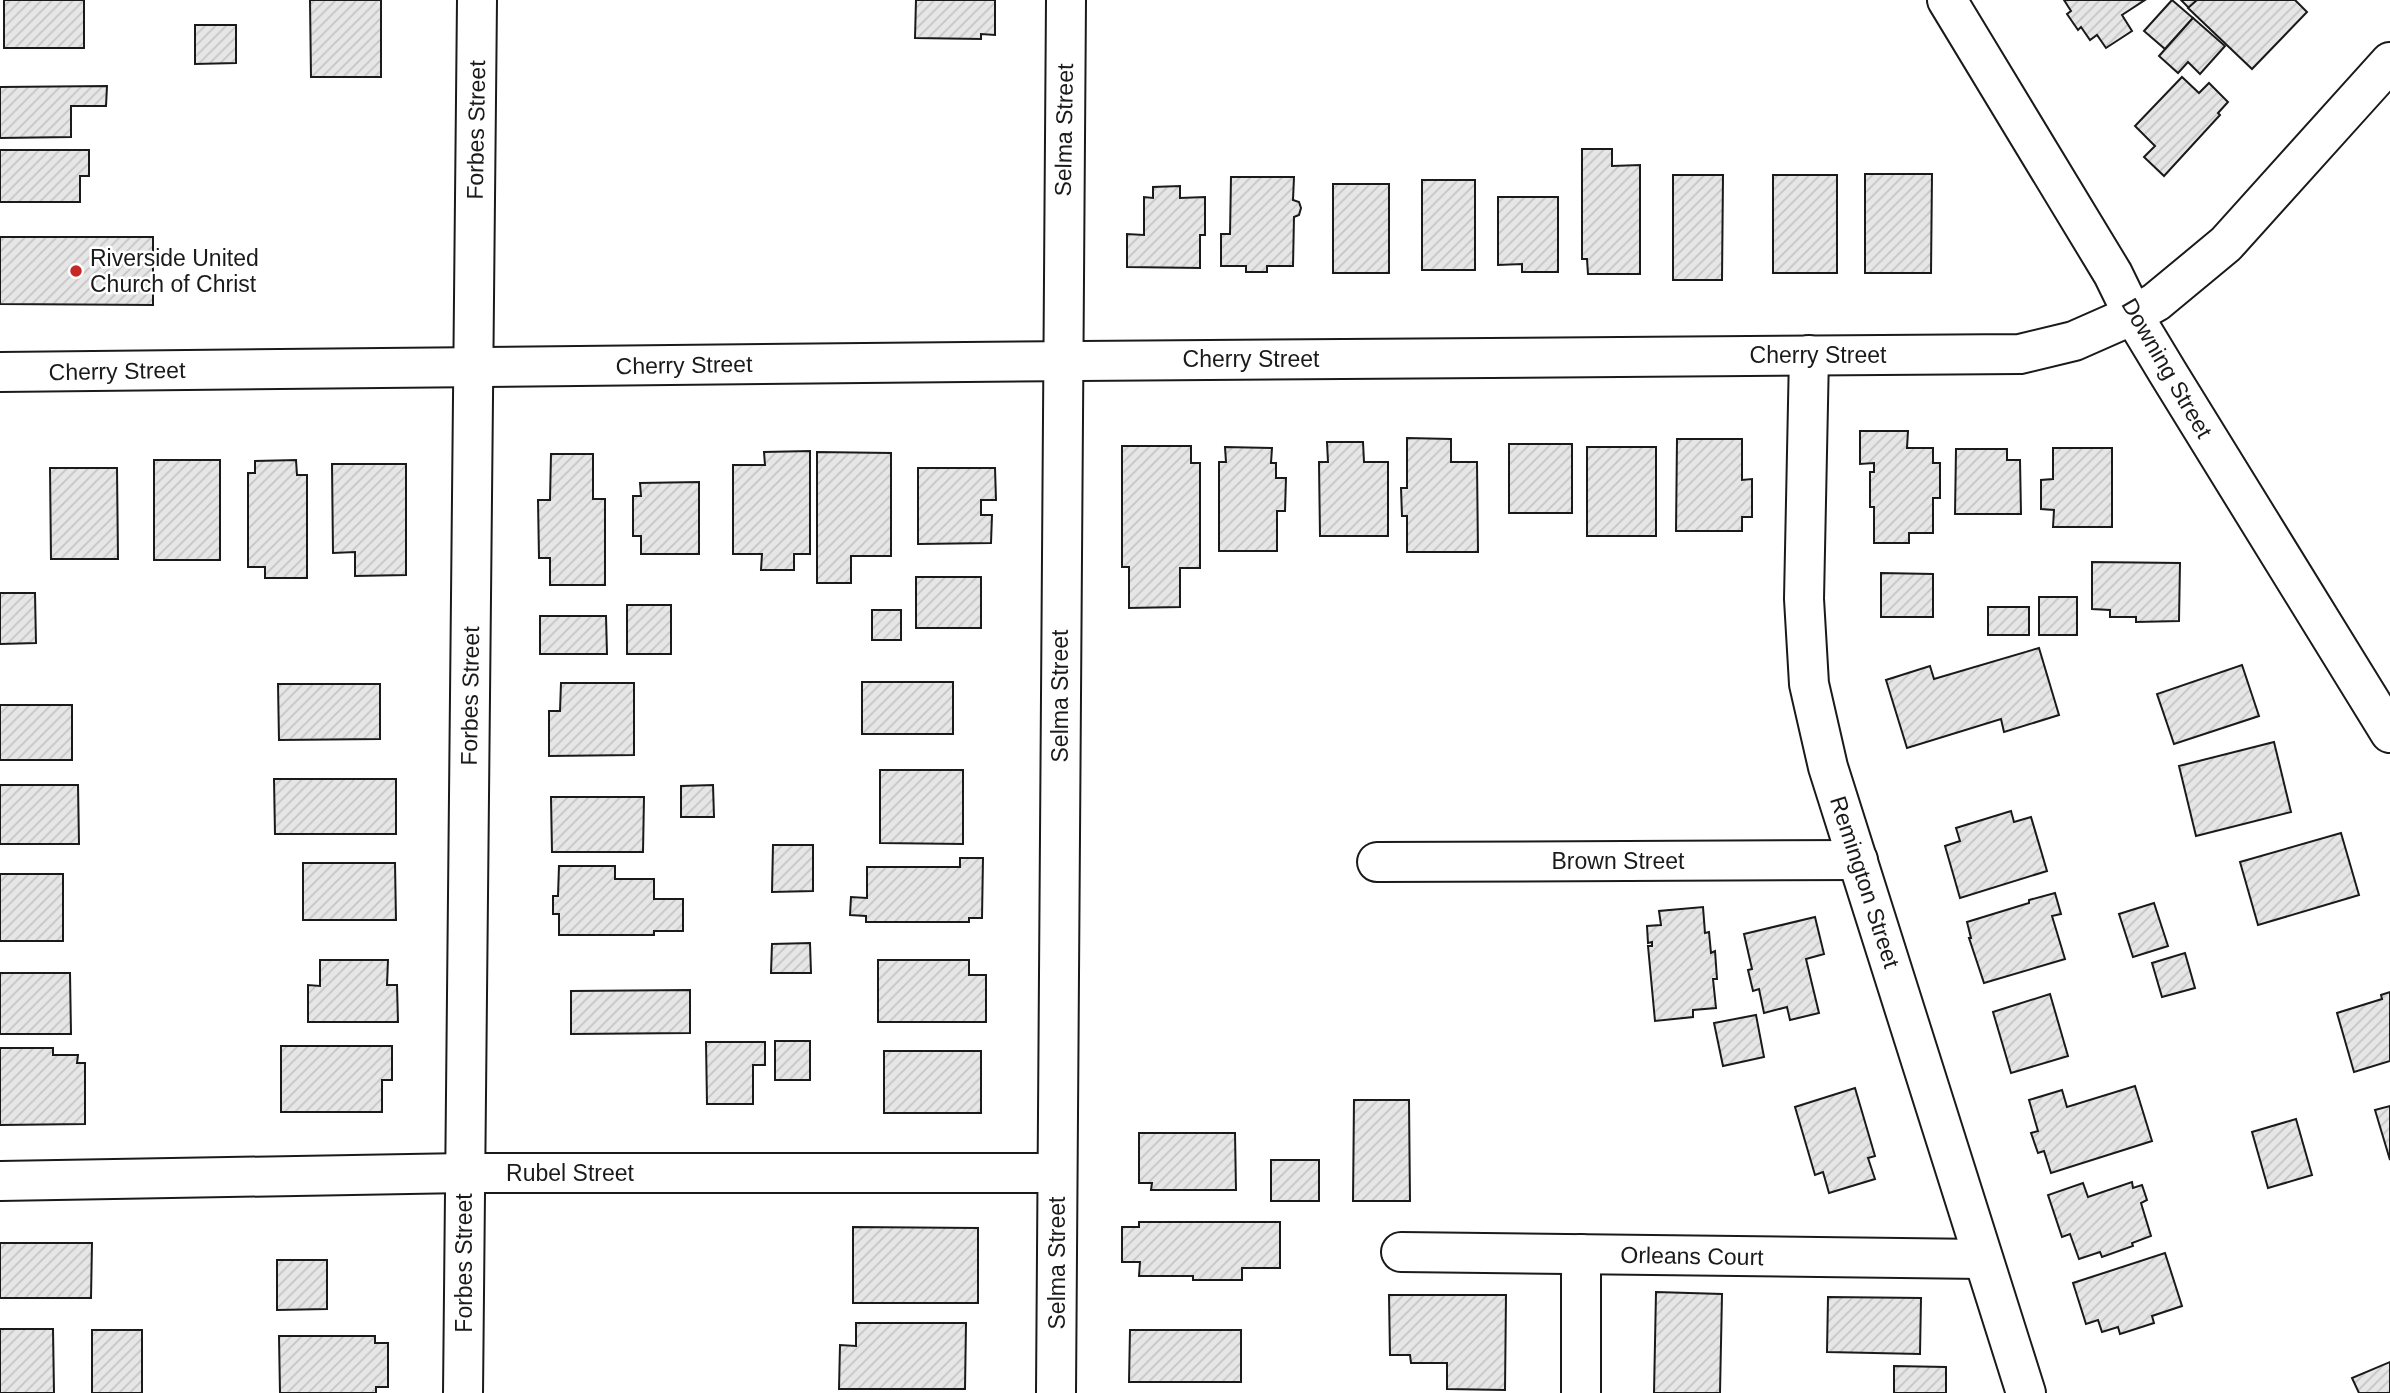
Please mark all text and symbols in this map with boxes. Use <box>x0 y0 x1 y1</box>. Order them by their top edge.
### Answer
street label: Forbes Street <box>462 60 490 200</box>
street label: Selma Street <box>1050 63 1078 197</box>
place label: Riverside United Church of Christ <box>90 245 259 297</box>
marker: Riverside United Church of Christ <box>68 263 84 279</box>
street label: Downing Street <box>2116 293 2218 443</box>
street label: Cherry Street <box>1750 342 1887 368</box>
street label: Cherry Street <box>1183 346 1320 372</box>
street label: Cherry Street <box>615 351 753 379</box>
street label: Cherry Street <box>48 357 186 385</box>
street label: Forbes Street <box>456 626 484 766</box>
street label: Selma Street <box>1047 629 1073 762</box>
street label: Remington Street <box>1825 793 1905 972</box>
street label: Brown Street <box>1552 848 1685 874</box>
street label: Rubel Street <box>506 1160 635 1186</box>
street label: Forbes Street <box>451 1193 477 1333</box>
street label: Selma Street <box>1044 1196 1070 1329</box>
street label: Orleans Court <box>1620 1242 1764 1270</box>

